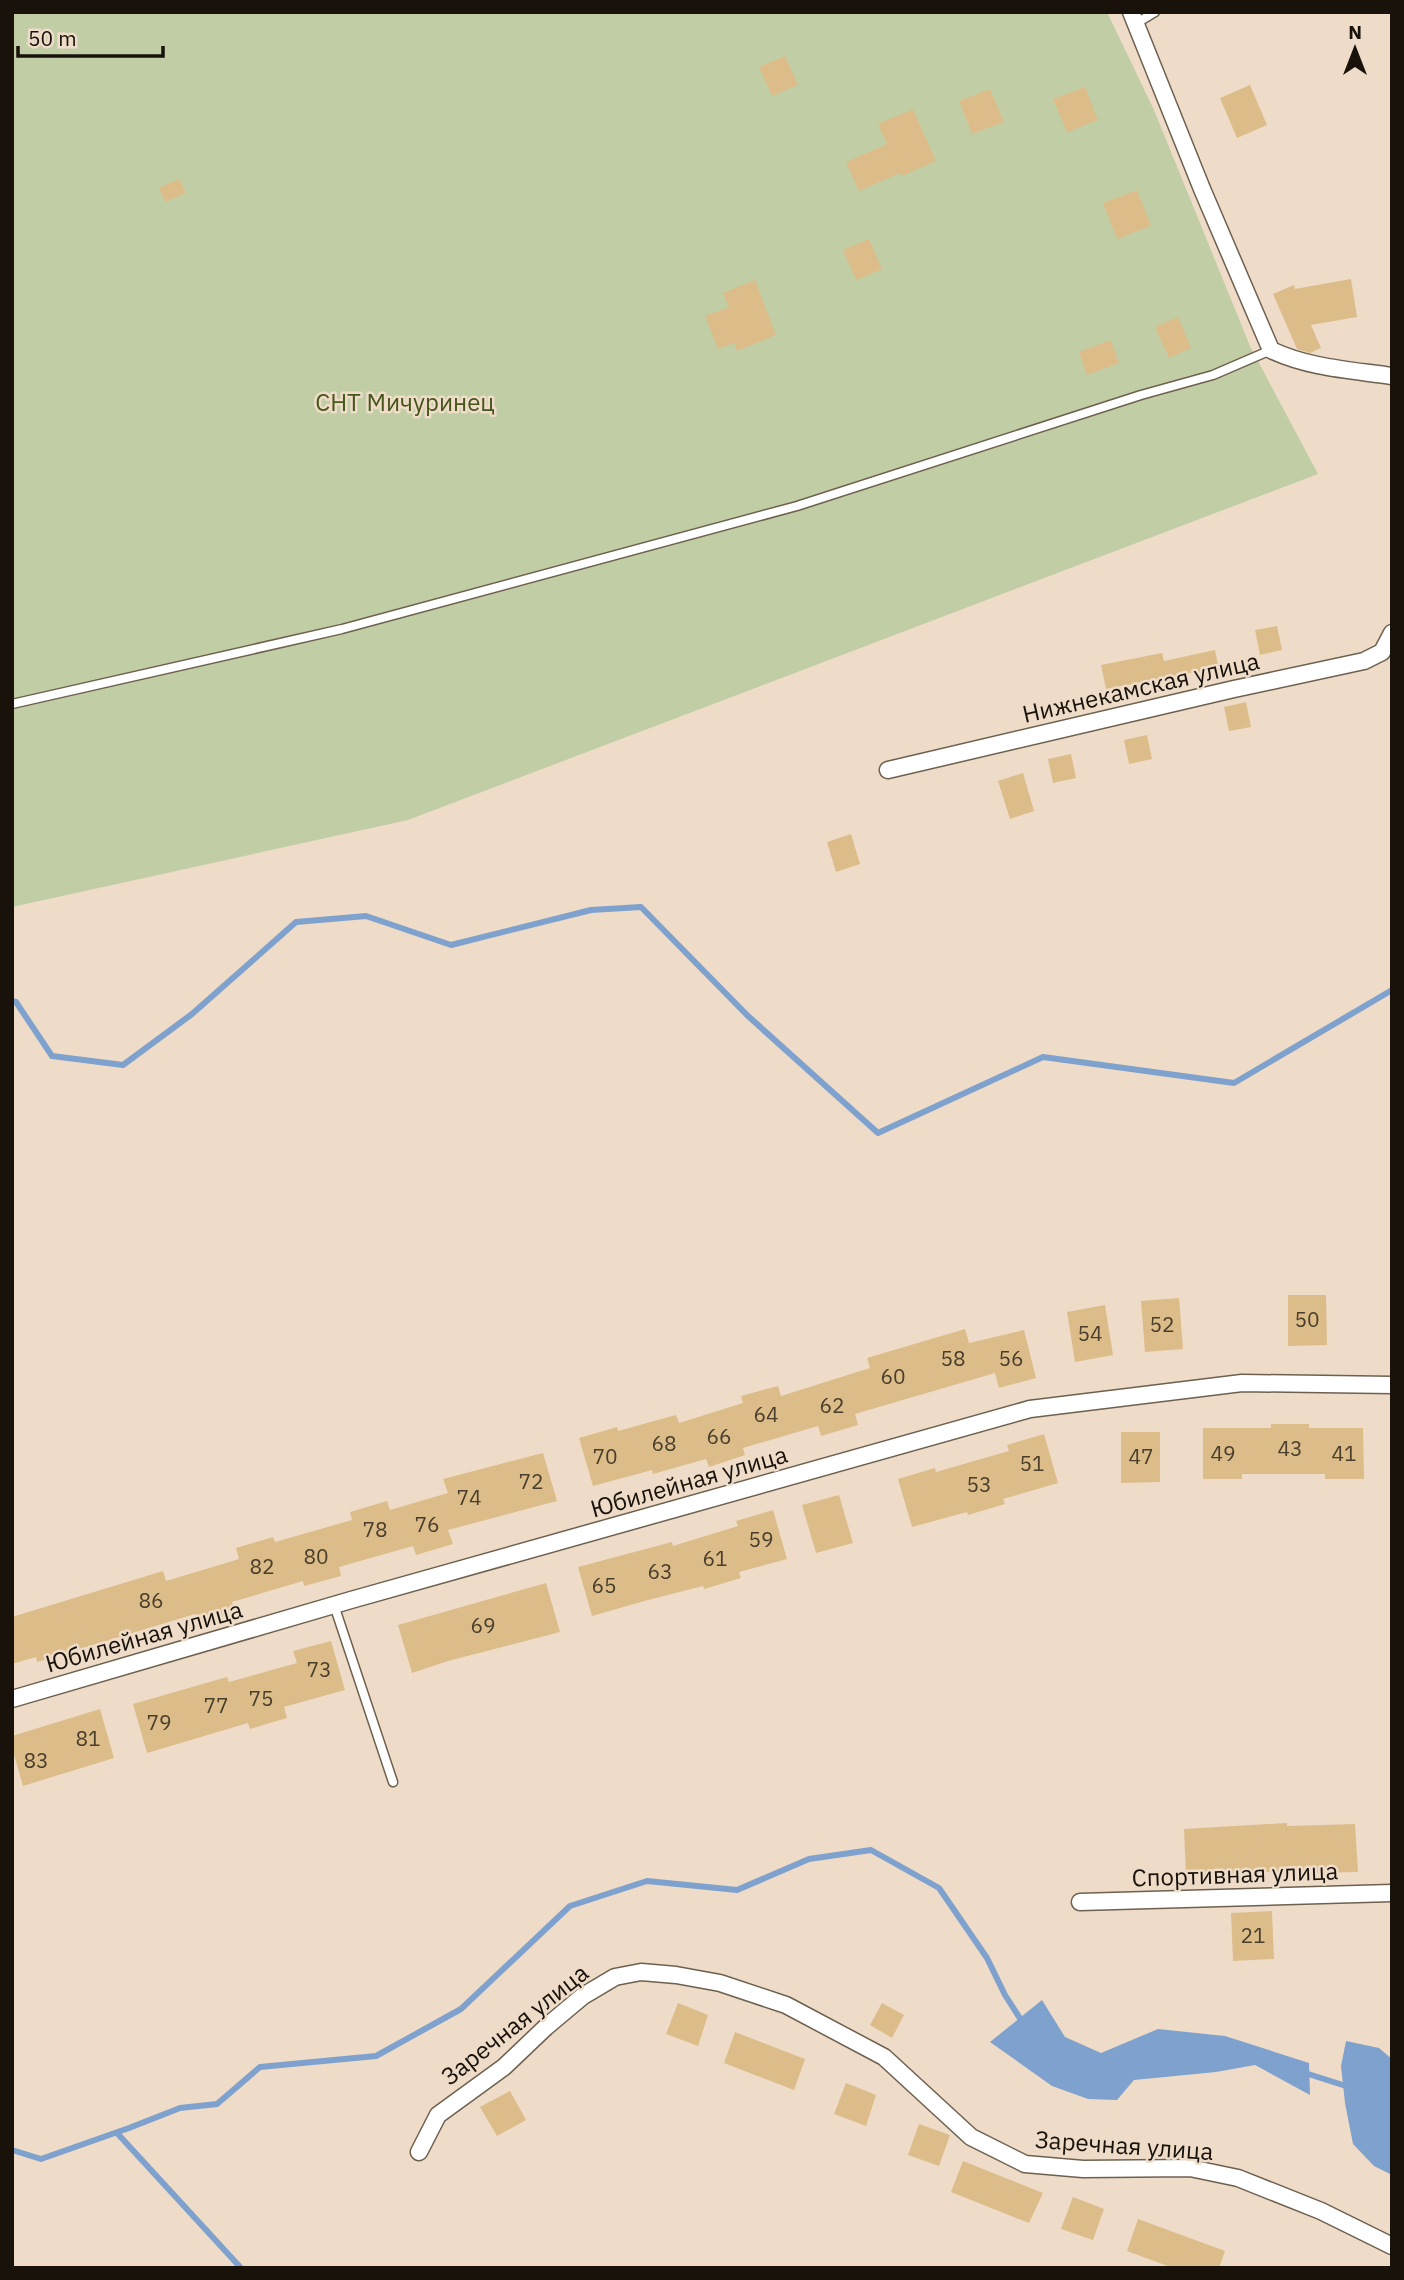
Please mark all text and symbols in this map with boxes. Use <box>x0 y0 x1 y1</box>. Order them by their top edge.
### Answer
scale bar <box>18 14 163 58</box>
north arrow <box>1320 14 1390 84</box>
text: N <box>1348 20 1362 44</box>
text: 50 m <box>28 24 77 52</box>
park label: СНТ Мичуринец <box>315 386 495 418</box>
street label: Нижнекамская улица <box>1019 644 1263 730</box>
house number: 50 <box>1294 1305 1320 1333</box>
house number: 52 <box>1149 1310 1175 1338</box>
house number: 54 <box>1077 1319 1103 1347</box>
house number: 58 <box>940 1344 966 1372</box>
house number: 56 <box>998 1344 1024 1372</box>
house number: 60 <box>880 1362 906 1390</box>
house number: 62 <box>819 1391 845 1419</box>
house number: 64 <box>753 1400 779 1428</box>
house number: 66 <box>706 1422 732 1450</box>
house number: 68 <box>651 1429 677 1457</box>
house number: 43 <box>1277 1434 1303 1462</box>
street label: Юбилейная улица <box>587 1438 791 1524</box>
house number: 49 <box>1210 1439 1236 1467</box>
house number: 41 <box>1331 1439 1357 1467</box>
house number: 70 <box>592 1442 618 1470</box>
house number: 47 <box>1128 1442 1154 1470</box>
house number: 51 <box>1019 1449 1045 1477</box>
house number: 72 <box>518 1467 544 1495</box>
house number: 53 <box>966 1470 992 1498</box>
house number: 74 <box>456 1483 482 1511</box>
house number: 76 <box>414 1510 440 1538</box>
house number: 78 <box>362 1515 388 1543</box>
house number: 59 <box>748 1525 774 1553</box>
house number: 80 <box>303 1542 329 1570</box>
house number: 61 <box>702 1544 728 1572</box>
house number: 82 <box>249 1552 275 1580</box>
house number: 63 <box>647 1557 673 1585</box>
house number: 65 <box>591 1571 617 1599</box>
house number: 86 <box>138 1586 164 1614</box>
street label: Юбилейная улица <box>42 1593 246 1679</box>
house number: 69 <box>470 1611 496 1639</box>
house number: 73 <box>306 1655 332 1683</box>
house number: 75 <box>248 1684 274 1712</box>
house number: 77 <box>203 1691 229 1719</box>
house number: 79 <box>146 1708 172 1736</box>
house number: 81 <box>75 1724 101 1752</box>
house number: 83 <box>23 1746 49 1774</box>
street label: Спортивная улица <box>1131 1854 1339 1894</box>
house number: 21 <box>1240 1921 1266 1949</box>
street label: Заречная улица <box>434 1956 595 2092</box>
street label: Заречная улица <box>1034 2123 1215 2167</box>

